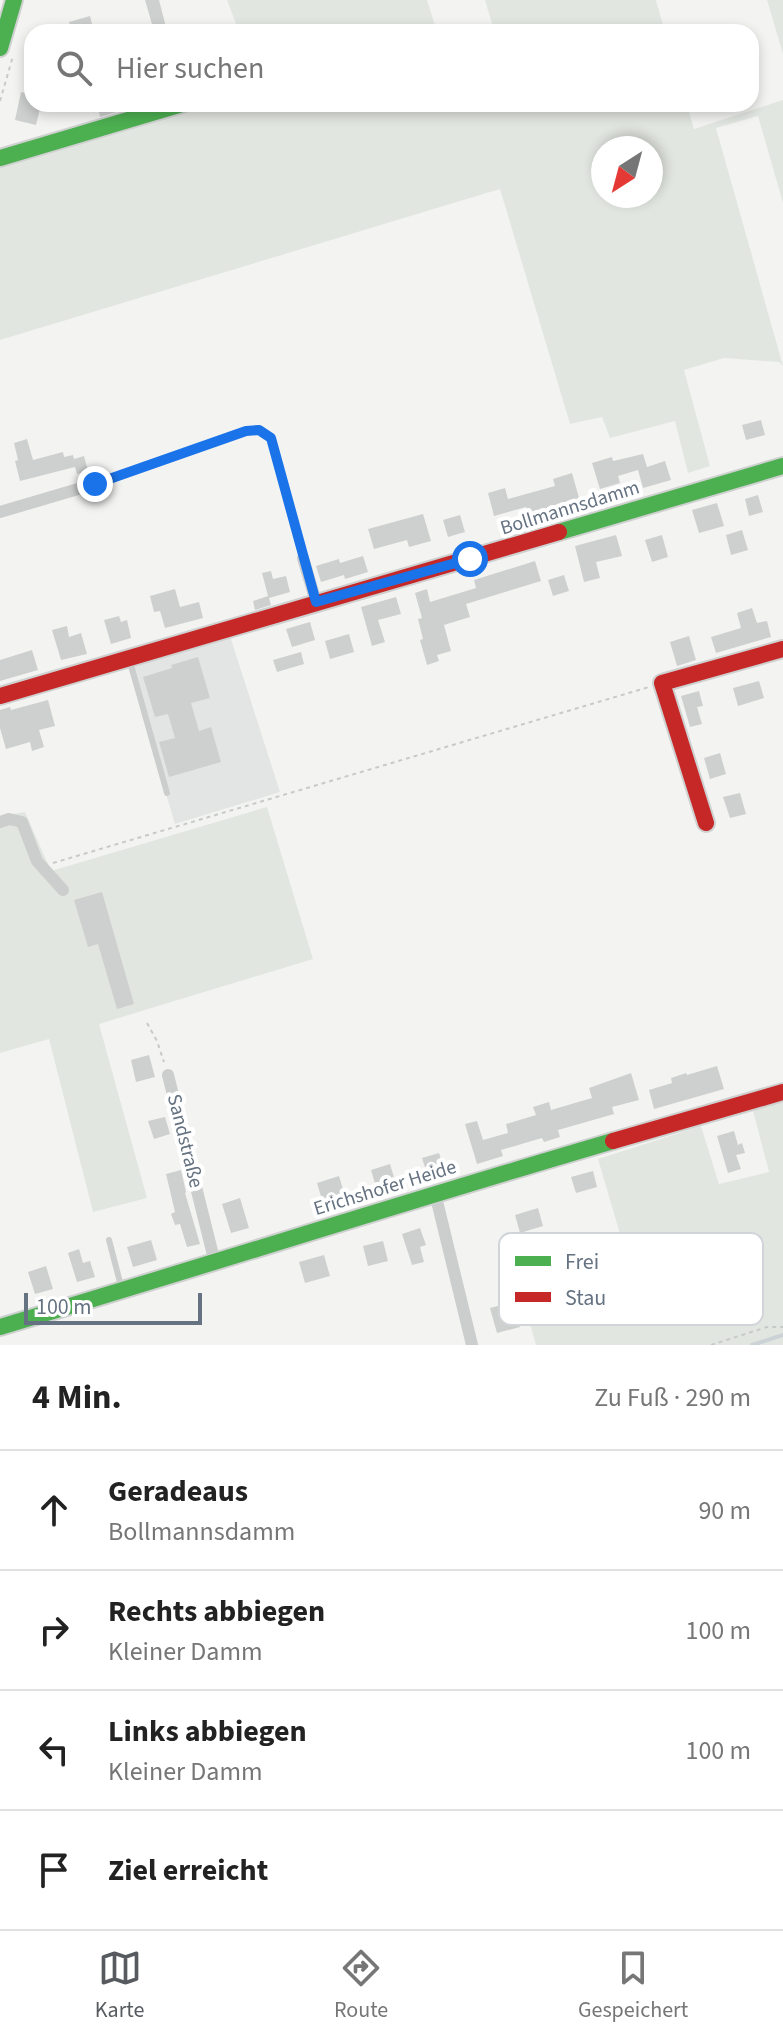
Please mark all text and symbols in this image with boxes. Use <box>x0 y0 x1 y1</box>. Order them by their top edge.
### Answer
search box <box>24 24 759 112</box>
icon: search <box>52 46 96 90</box>
text: Hier suchen <box>116 47 264 90</box>
north arrow <box>591 136 663 208</box>
route end <box>77 466 113 502</box>
street label: Bollmannsdamm <box>497 474 643 542</box>
route start <box>452 541 488 577</box>
street label: Sandstraße <box>160 1091 210 1191</box>
street label: Erichshofer Heide <box>310 1153 460 1223</box>
legend <box>499 1233 763 1325</box>
text: Frei <box>565 1246 599 1278</box>
text: Stau <box>565 1282 606 1314</box>
scale bar <box>24 1289 202 1325</box>
text: 100 m <box>36 1291 91 1323</box>
text: 4 Min. <box>32 1373 122 1422</box>
text: Zu Fuß · 290 m <box>594 1379 751 1416</box>
text: Geradeaus <box>108 1470 248 1513</box>
icon: ahead <box>32 1488 76 1532</box>
text: 90 m <box>698 1492 751 1529</box>
text: Bollmannsdamm <box>108 1513 295 1550</box>
text: Rechts abbiegen <box>108 1590 325 1633</box>
icon: right <box>32 1608 76 1652</box>
text: 100 m <box>685 1612 751 1649</box>
text: Kleiner Damm <box>108 1633 263 1670</box>
text: Links abbiegen <box>108 1710 307 1753</box>
icon: left <box>32 1728 76 1772</box>
text: 100 m <box>685 1732 751 1769</box>
text: Kleiner Damm <box>108 1753 263 1790</box>
icon: arrive <box>32 1848 76 1892</box>
text: Ziel erreicht <box>108 1849 268 1892</box>
tab: Karte <box>95 1946 144 2026</box>
tab: Route <box>334 1946 388 2026</box>
tab: Gespeichert <box>578 1946 688 2026</box>

